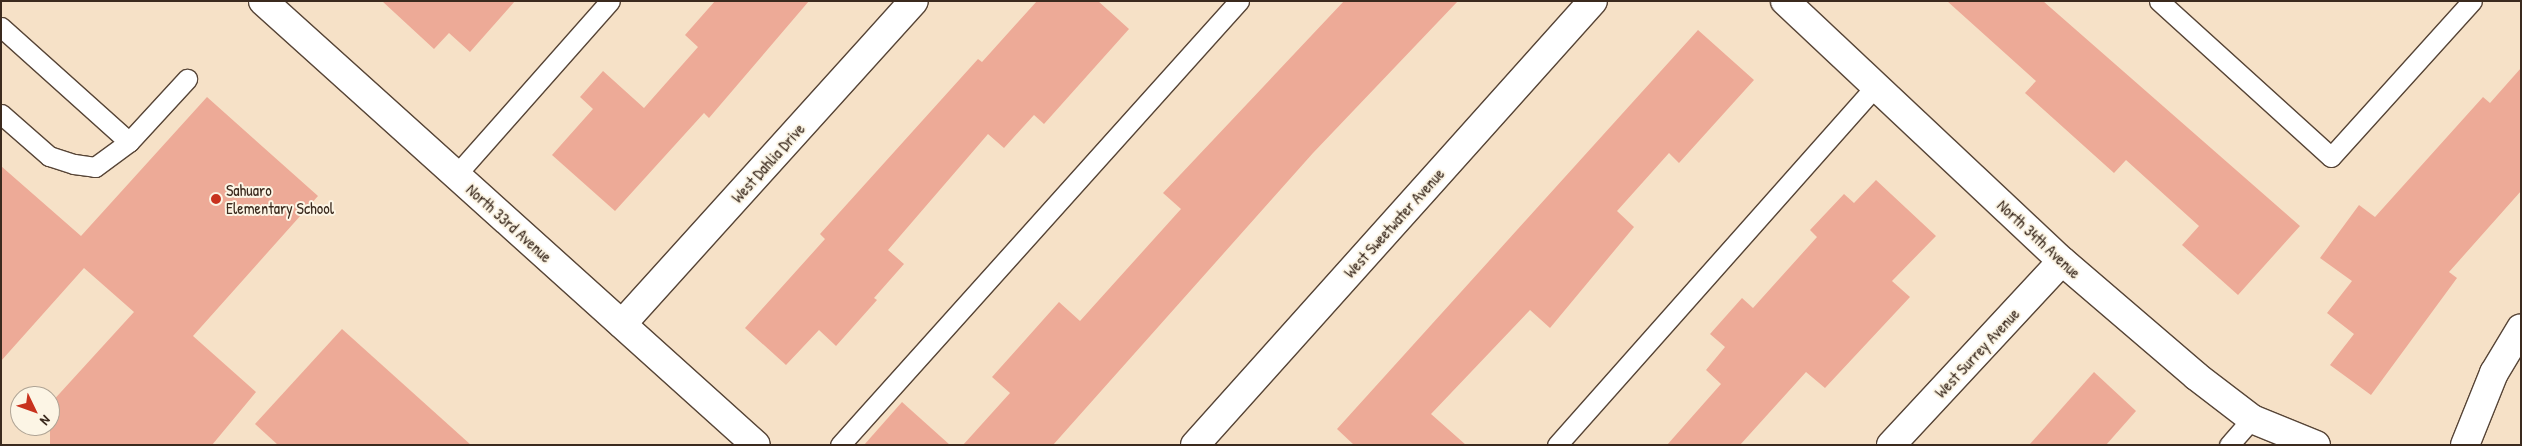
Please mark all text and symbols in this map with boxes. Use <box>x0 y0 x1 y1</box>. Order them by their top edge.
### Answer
street label: West Dahlia Drive <box>727 119 809 207</box>
street label: West Sweetwater Avenue <box>1340 164 1448 282</box>
place label: Sahuaro Elementary School <box>226 180 334 218</box>
street label: North 33rd Avenue <box>462 180 556 266</box>
marker: Sahuaro Elementary School <box>210 193 222 205</box>
street label: North 34th Avenue <box>1993 196 2085 282</box>
street label: West Surrey Avenue <box>1931 304 2023 402</box>
north arrow <box>10 386 60 436</box>
text: N <box>36 412 55 430</box>

